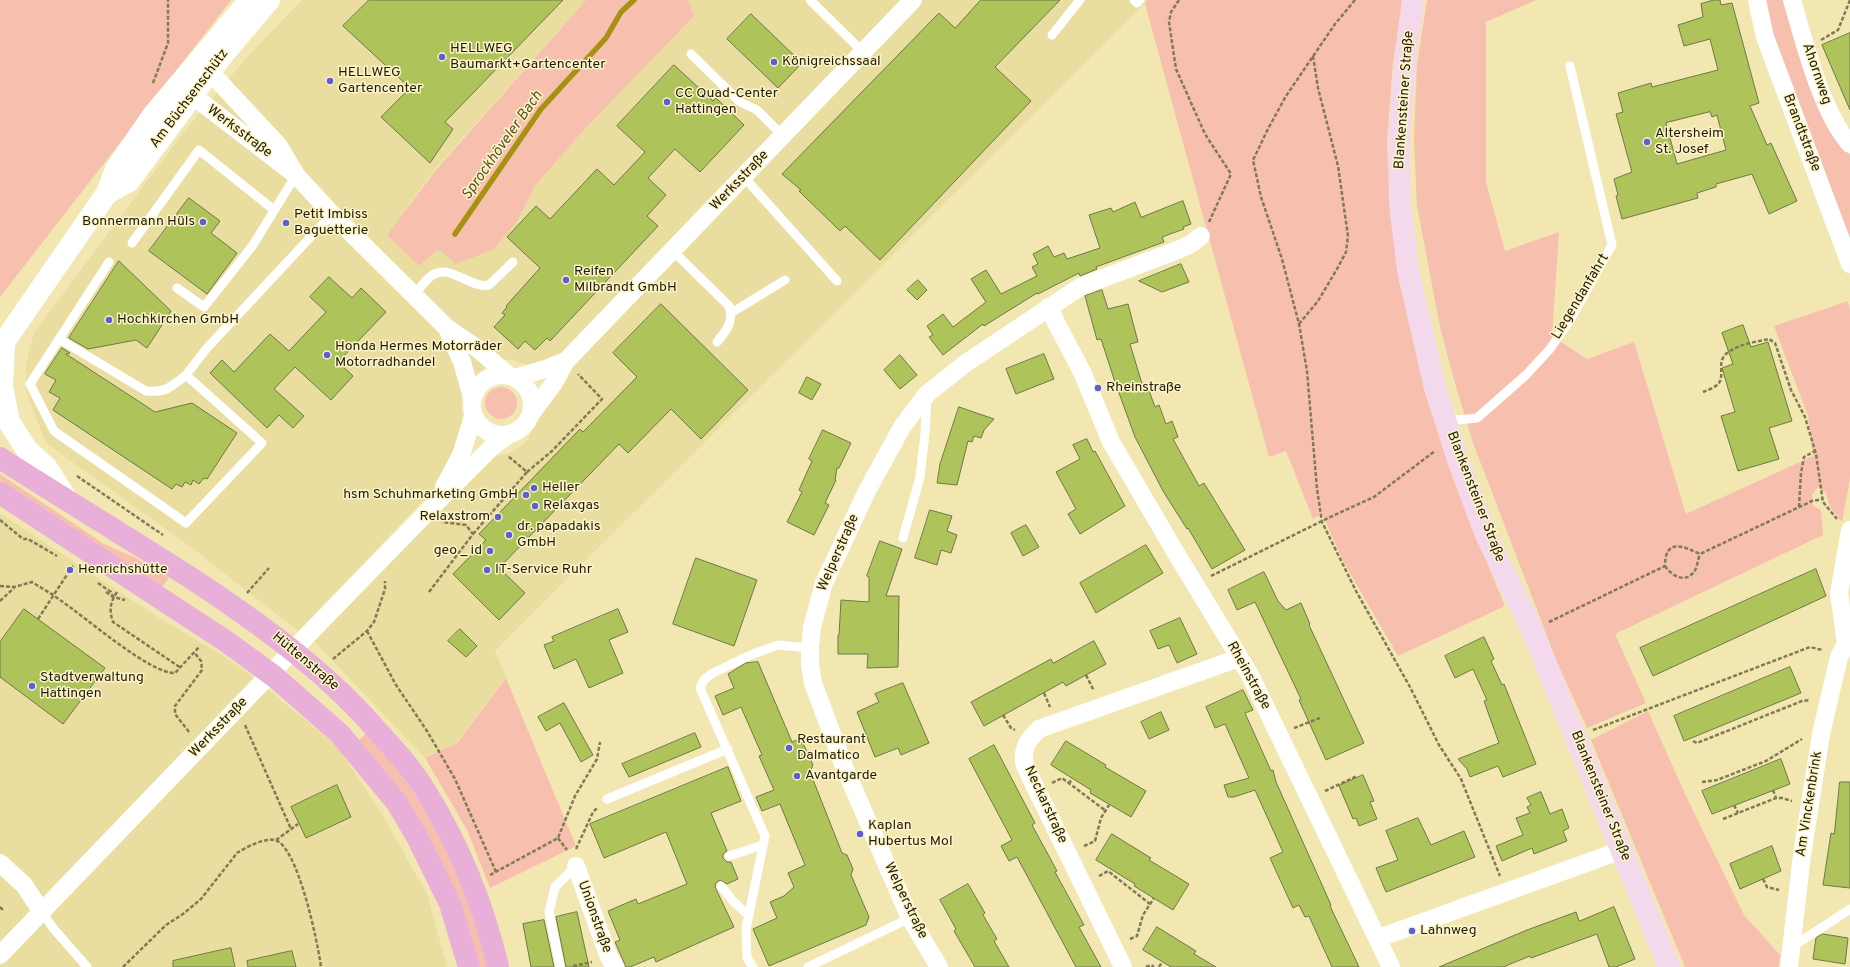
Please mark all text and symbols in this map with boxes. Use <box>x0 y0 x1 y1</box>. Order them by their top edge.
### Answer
street label: Blankensteiner Straße <box>1392 30 1418 170</box>
place label: HELLWEG Baumarkt+Gartencenter <box>450 41 606 74</box>
street label: Ahornweg <box>1798 41 1834 107</box>
street label: Am Büchsenschütz <box>147 46 233 152</box>
marker: HELLWEG Baumarkt+Gartencenter <box>437 52 447 62</box>
place label: Königreichssaal <box>782 54 881 70</box>
marker: Königreichssaal <box>769 57 779 67</box>
place label: HELLWEG Gartencenter <box>338 65 422 98</box>
marker: HELLWEG Gartencenter <box>325 76 335 86</box>
place label: CC Quad-Center Hattingen <box>675 86 778 118</box>
water label: Sprockhöveler Bach <box>459 88 547 204</box>
street label: Brandtstraße <box>1778 92 1824 174</box>
marker: CC Quad-Center Hattingen <box>662 97 672 107</box>
street label: Werksstraße <box>203 102 275 162</box>
place label: Altersheim St. Josef <box>1655 126 1724 158</box>
marker: Altersheim St. Josef <box>1642 137 1652 147</box>
street label: Werksstraße <box>707 147 773 215</box>
place label: Petit Imbiss Baguetterie <box>294 207 368 240</box>
place label: Bonnermann Hüls <box>82 214 195 230</box>
marker: Bonnermann Hüls <box>198 217 208 227</box>
marker: Petit Imbiss Baguetterie <box>281 218 291 228</box>
street label: Liegendanfahrt <box>1549 251 1613 343</box>
place label: Reifen Milbrandt GmbH <box>574 264 677 296</box>
marker: Reifen Milbrandt GmbH <box>561 275 571 285</box>
place label: Hochkirchen GmbH <box>117 312 239 328</box>
marker: Hochkirchen GmbH <box>104 315 114 325</box>
place label: Honda Hermes Motorräder Motorradhandel <box>335 339 502 372</box>
marker: Honda Hermes Motorräder Motorradhandel <box>322 350 332 360</box>
place label: Rheinstraße <box>1106 380 1181 396</box>
marker: Rheinstraße <box>1093 383 1103 393</box>
street label: Blankensteiner Straße <box>1442 429 1508 565</box>
place label: Heller <box>542 480 580 496</box>
marker: Heller <box>529 483 539 493</box>
place label: hsm Schuhmarketing GmbH <box>343 487 518 503</box>
marker: hsm Schuhmarketing GmbH <box>521 490 531 500</box>
place label: Relaxgas <box>543 498 599 514</box>
marker: Relaxgas <box>530 501 540 511</box>
place label: Relaxstrom <box>419 509 490 525</box>
marker: Relaxstrom <box>493 512 503 522</box>
street label: Welperstraße <box>814 512 864 594</box>
place label: dr. papadakis GmbH <box>517 519 600 552</box>
marker: dr. papadakis GmbH <box>504 530 514 540</box>
place label: geo _ id <box>434 543 482 559</box>
marker: geo _ id <box>485 546 495 556</box>
place label: Henrichshütte <box>78 562 167 578</box>
place label: IT-Service Ruhr <box>495 562 592 578</box>
marker: Henrichshütte <box>65 565 75 575</box>
marker: IT-Service Ruhr <box>482 565 492 575</box>
street label: Hüttenstraße <box>268 629 342 695</box>
street label: Rheinstraße <box>1222 639 1274 713</box>
place label: Stadtverwaltung Hattingen <box>40 670 144 702</box>
marker: Stadtverwaltung Hattingen <box>27 681 37 691</box>
street label: Werksstraße <box>186 694 252 762</box>
street label: Blankensteiner Straße <box>1566 729 1634 863</box>
place label: Restaurant Dalmatico <box>797 732 866 764</box>
marker: Restaurant Dalmatico <box>784 743 794 753</box>
street label: Am Vinckenbrink <box>1793 750 1827 858</box>
street label: Neckarstraße <box>1020 764 1070 846</box>
place label: Avantgarde <box>805 768 877 784</box>
marker: Avantgarde <box>792 771 802 781</box>
place label: Kaplan Hubertus Mol <box>868 818 953 850</box>
marker: Kaplan Hubertus Mol <box>855 829 865 839</box>
street label: Welperstraße <box>879 860 931 942</box>
street label: Unionstraße <box>573 879 615 955</box>
place label: Lahnweg <box>1420 923 1477 939</box>
marker: Lahnweg <box>1407 926 1417 936</box>

